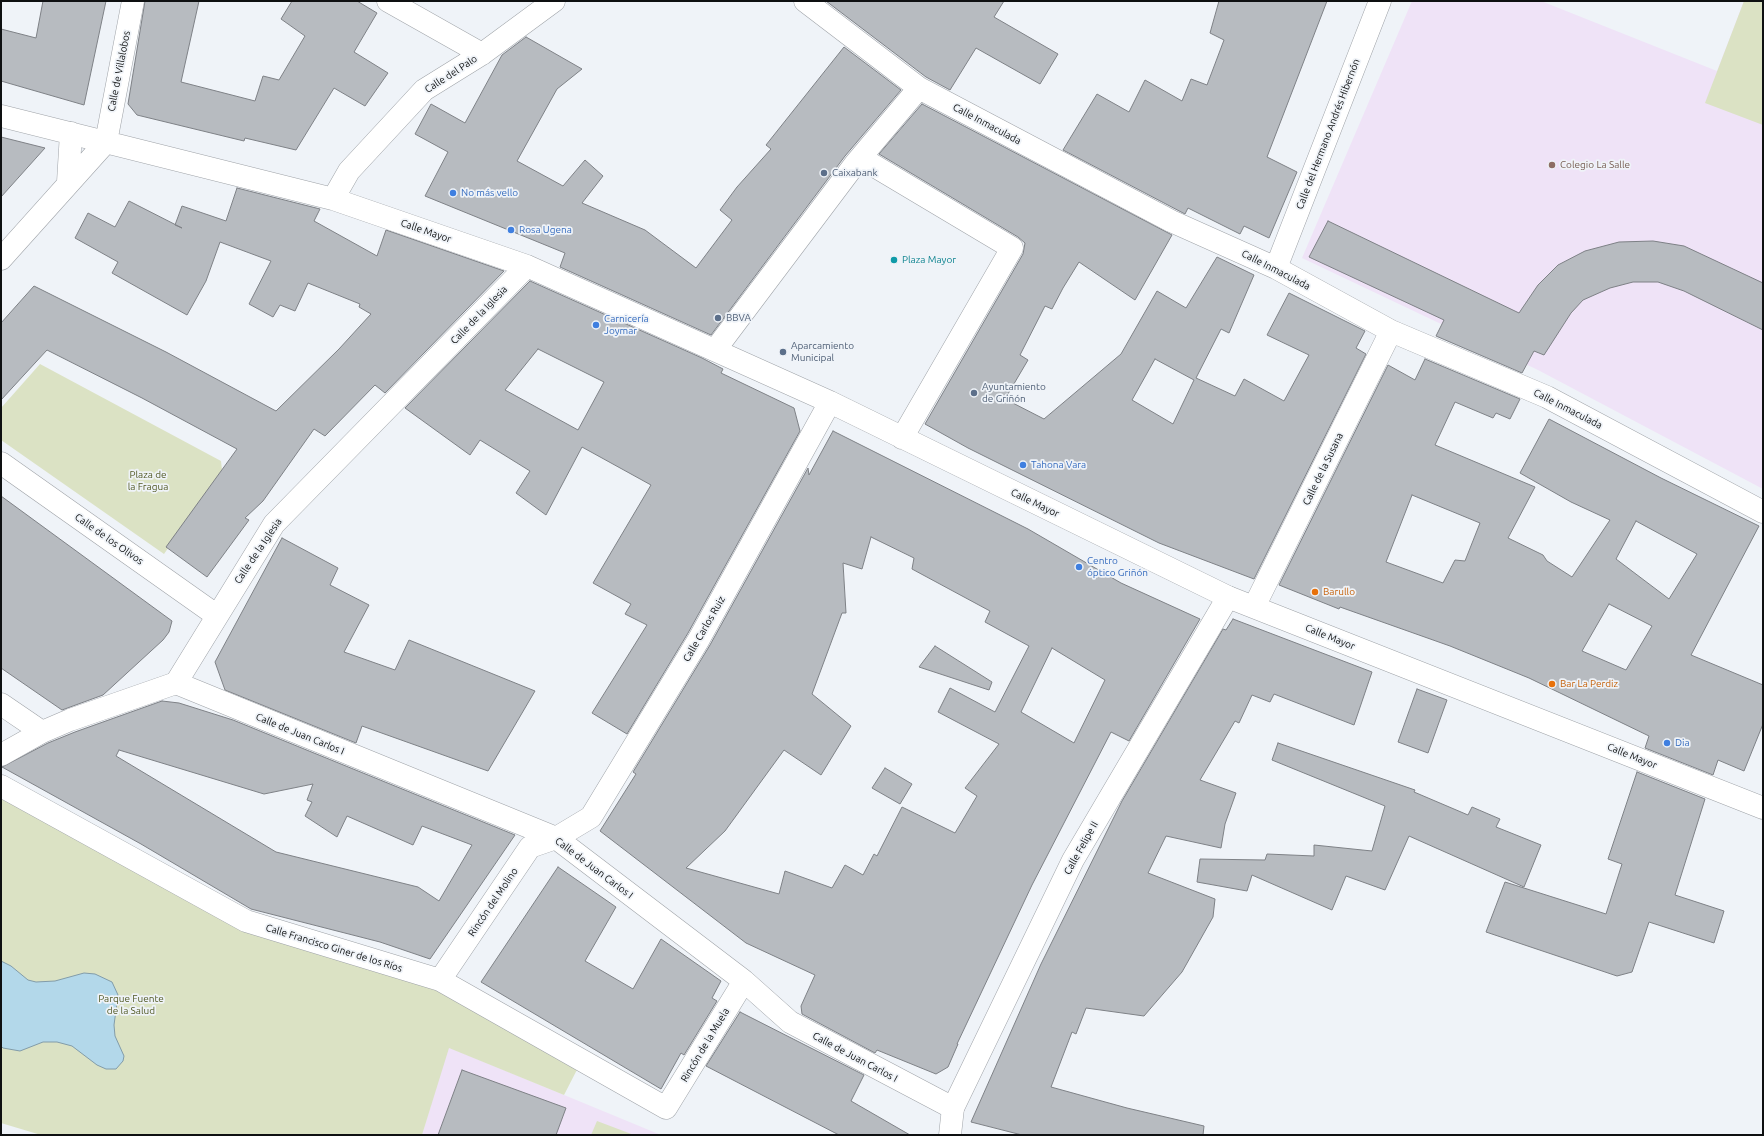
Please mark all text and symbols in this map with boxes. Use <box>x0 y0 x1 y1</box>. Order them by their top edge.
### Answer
street label: Calle de Villalobos <box>105 30 133 112</box>
street label: Calle del Palo <box>423 53 479 95</box>
street label: Calle del Hermano Andrés Hibernón <box>1294 57 1362 211</box>
street label: Calle Inmaculada <box>951 101 1023 147</box>
place label: Colegio La Salle <box>1560 159 1630 171</box>
marker: Colegio La Salle <box>1547 160 1557 170</box>
place label: Caixabank <box>832 167 878 179</box>
marker: Caixabank <box>819 168 829 178</box>
place label: No más vello <box>461 187 518 199</box>
marker: No más vello <box>448 188 458 198</box>
street label: Calle Mayor <box>399 217 453 245</box>
place label: Rosa Ugena <box>519 224 572 236</box>
marker: Rosa Ugena <box>506 225 516 235</box>
street label: Calle Inmaculada <box>1240 248 1312 292</box>
place label: Plaza Mayor <box>902 254 956 266</box>
marker: Plaza Mayor <box>889 255 899 265</box>
street label: Calle de la Iglesia <box>448 283 510 347</box>
place label: BBVA <box>726 312 751 324</box>
place label: Carnicería Joymar <box>604 313 649 336</box>
marker: BBVA <box>713 313 723 323</box>
marker: Carnicería Joymar <box>591 320 601 330</box>
place label: Aparcamiento Municipal <box>791 340 854 364</box>
marker: Aparcamiento Municipal <box>778 347 788 357</box>
place label: Ayuntamiento de Griñón <box>982 381 1046 404</box>
street label: Calle Inmaculada <box>1532 387 1604 431</box>
marker: Ayuntamiento de Griñón <box>969 388 979 398</box>
street label: Calle de la Susana <box>1300 431 1346 507</box>
place label: Tahona Vara <box>1031 459 1086 471</box>
marker: Tahona Vara <box>1018 460 1028 470</box>
park label: Plaza de la Fragua <box>128 469 168 492</box>
street label: Calle Mayor <box>1009 486 1061 520</box>
street label: Calle de los Olivos <box>72 511 146 567</box>
street label: Calle de la Iglesia <box>232 516 284 586</box>
place label: Centro óptico Griñón <box>1087 555 1148 578</box>
marker: Centro óptico Griñón <box>1074 562 1084 572</box>
place label: Barullo <box>1323 586 1355 598</box>
marker: Barullo <box>1310 587 1320 597</box>
street label: Calle Carlos Ruiz <box>680 594 728 664</box>
street label: Calle Mayor <box>1303 622 1357 652</box>
place label: Bar La Perdiz <box>1560 678 1618 690</box>
marker: Bar La Perdiz <box>1547 679 1557 689</box>
street label: Calle de Juan Carlos I <box>254 711 346 757</box>
place label: Dia <box>1675 737 1690 749</box>
marker: Dia <box>1662 738 1672 748</box>
street label: Calle Mayor <box>1605 741 1659 771</box>
street label: Calle Felipe II <box>1061 819 1101 877</box>
street label: Calle de Juan Carlos I <box>553 835 635 901</box>
street label: Rincón del Molino <box>466 865 520 939</box>
street label: Calle Francisco Giner de los Ríos <box>264 921 404 975</box>
park label: Parque Fuente de la Salud <box>98 993 164 1016</box>
street label: Rincón de la Muela <box>678 1006 732 1084</box>
street label: Calle de Juan Carlos I <box>810 1030 900 1084</box>

